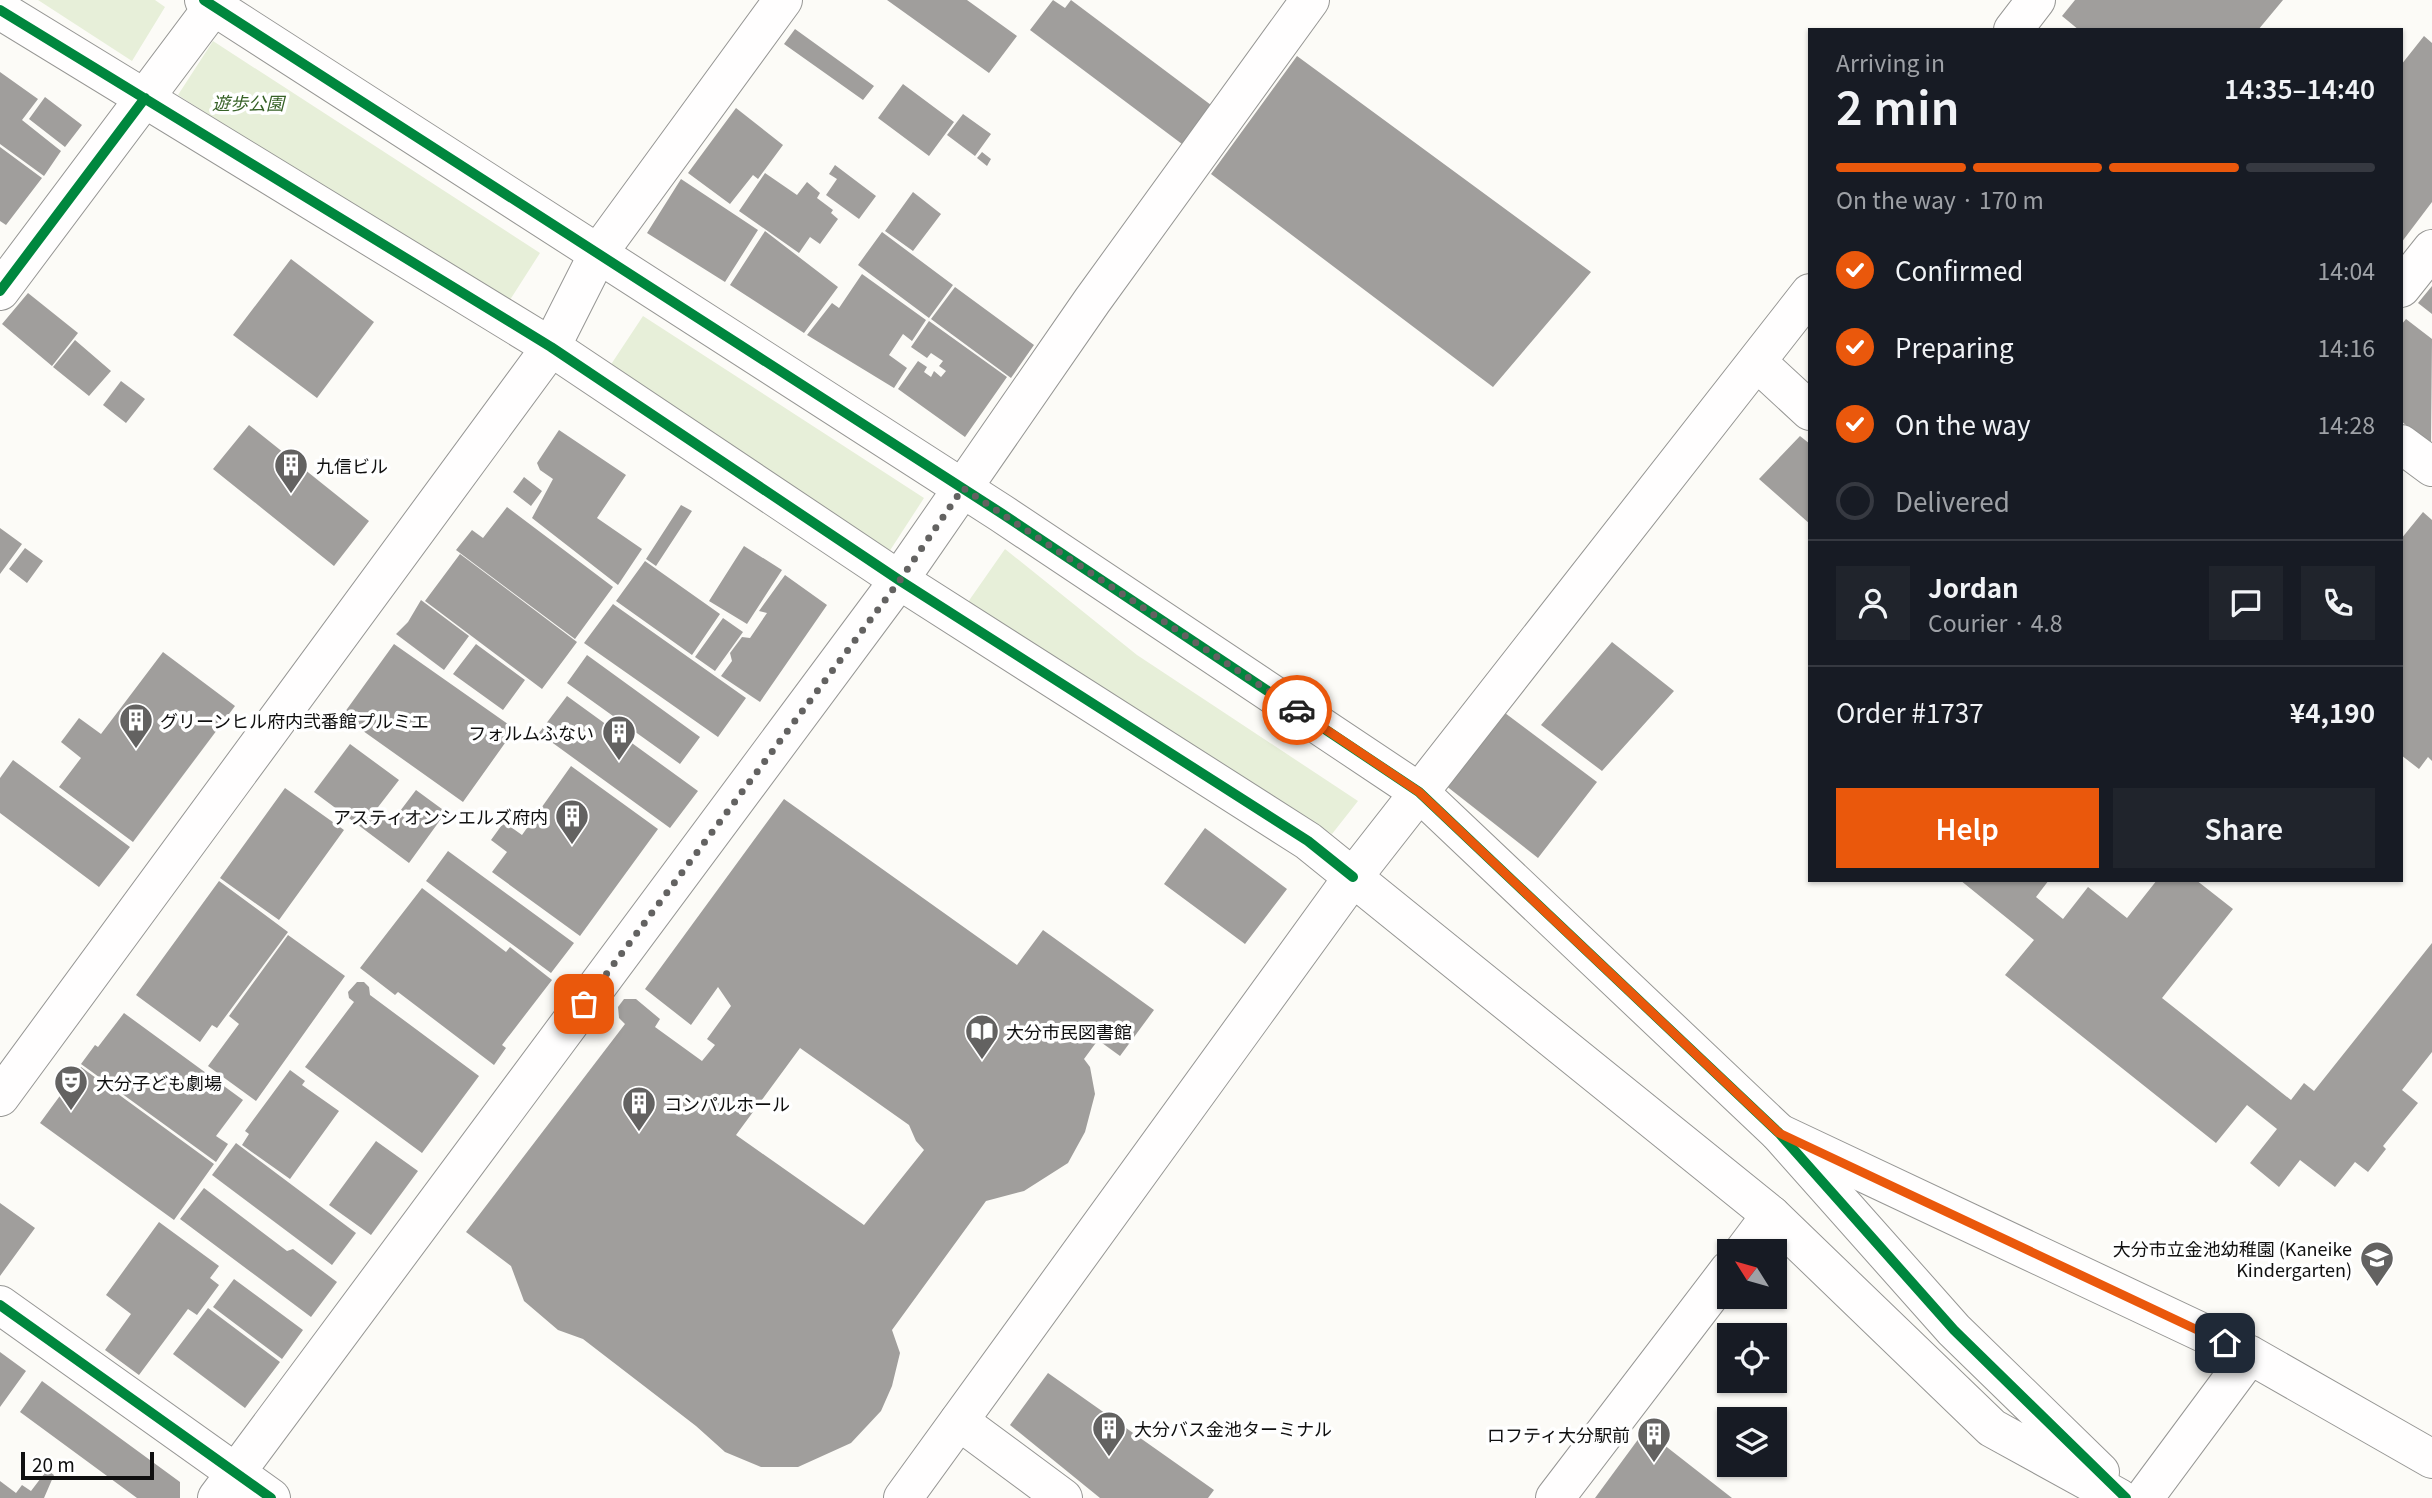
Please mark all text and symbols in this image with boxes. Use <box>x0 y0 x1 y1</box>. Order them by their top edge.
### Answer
text: Arriving in <box>1836 45 1945 79</box>
text: 14:35–14:40 <box>2224 69 2375 106</box>
text: 2 min <box>1836 72 1960 138</box>
park label: 遊歩公園 <box>212 89 287 115</box>
text: On the way · 170 m <box>1836 182 2044 216</box>
icon: check <box>1836 251 1874 289</box>
text: Confirmed <box>1895 251 2024 288</box>
text: 14:04 <box>2318 253 2375 287</box>
icon: check <box>1836 328 1874 366</box>
text: Preparing <box>1895 328 2014 365</box>
text: 14:16 <box>2318 330 2375 364</box>
icon: check <box>1836 405 1874 443</box>
text: On the way <box>1895 405 2030 442</box>
text: 14:28 <box>2318 407 2375 441</box>
building icon: 九信ビル <box>272 446 310 495</box>
place label: 九信ビル <box>316 452 388 478</box>
text: Delivered <box>1895 482 2010 519</box>
button: person <box>1836 566 1910 640</box>
button: chat <box>2209 566 2283 640</box>
button: phone <box>2301 566 2375 640</box>
text: Jordan <box>1928 568 2019 605</box>
text: Courier · 4.8 <box>1928 605 2063 639</box>
courier <box>1262 675 1332 745</box>
icon: car <box>1278 691 1316 729</box>
text: Order #1737 <box>1836 693 1984 730</box>
text: ¥4,190 <box>2290 693 2375 730</box>
building icon: グリーンヒル府内弐番館プルミエ <box>117 701 155 750</box>
place label: グリーンヒル府内弐番館プルミエ <box>160 707 429 733</box>
building icon: フォルムふない <box>600 713 638 762</box>
place label: フォルムふない <box>468 719 594 745</box>
button: Help <box>1836 788 2099 868</box>
button: Share <box>2113 788 2375 868</box>
building icon: アスティオンシエルズ府内 <box>553 797 591 846</box>
place label: アスティオンシエルズ府内 <box>333 803 548 829</box>
pin <box>554 974 614 1034</box>
icon: bag <box>565 985 603 1023</box>
library icon: 大分市民図書館 <box>963 1012 1001 1061</box>
place label: 大分市民図書館 <box>1006 1018 1132 1044</box>
theatre icon: 大分子ども劇場 <box>52 1063 90 1112</box>
place label: 大分子ども劇場 <box>96 1069 222 1095</box>
building icon: コンパルホール <box>620 1084 658 1133</box>
place label: コンパルホール <box>664 1090 790 1116</box>
place label: 大分市立金池幼稚園 (Kaneike Kindergarten) <box>2113 1235 2352 1282</box>
north arrow <box>1717 1239 1787 1309</box>
map controls <box>1717 1239 1787 1477</box>
school or university icon: 大分市立金池幼稚園 (Kaneike Kindergarten) <box>2358 1239 2396 1288</box>
pin <box>2195 1313 2255 1373</box>
button: locate <box>1717 1323 1787 1393</box>
icon: home <box>2206 1324 2244 1362</box>
button: layers <box>1717 1407 1787 1477</box>
building icon: 大分バス金池ターミナル <box>1090 1409 1128 1458</box>
place label: 大分バス金池ターミナル <box>1134 1415 1332 1441</box>
building icon: ロフティ大分駅前 <box>1635 1415 1673 1464</box>
place label: ロフティ大分駅前 <box>1487 1421 1630 1447</box>
scale bar <box>21 1449 154 1481</box>
text: 20 m <box>32 1450 75 1477</box>

